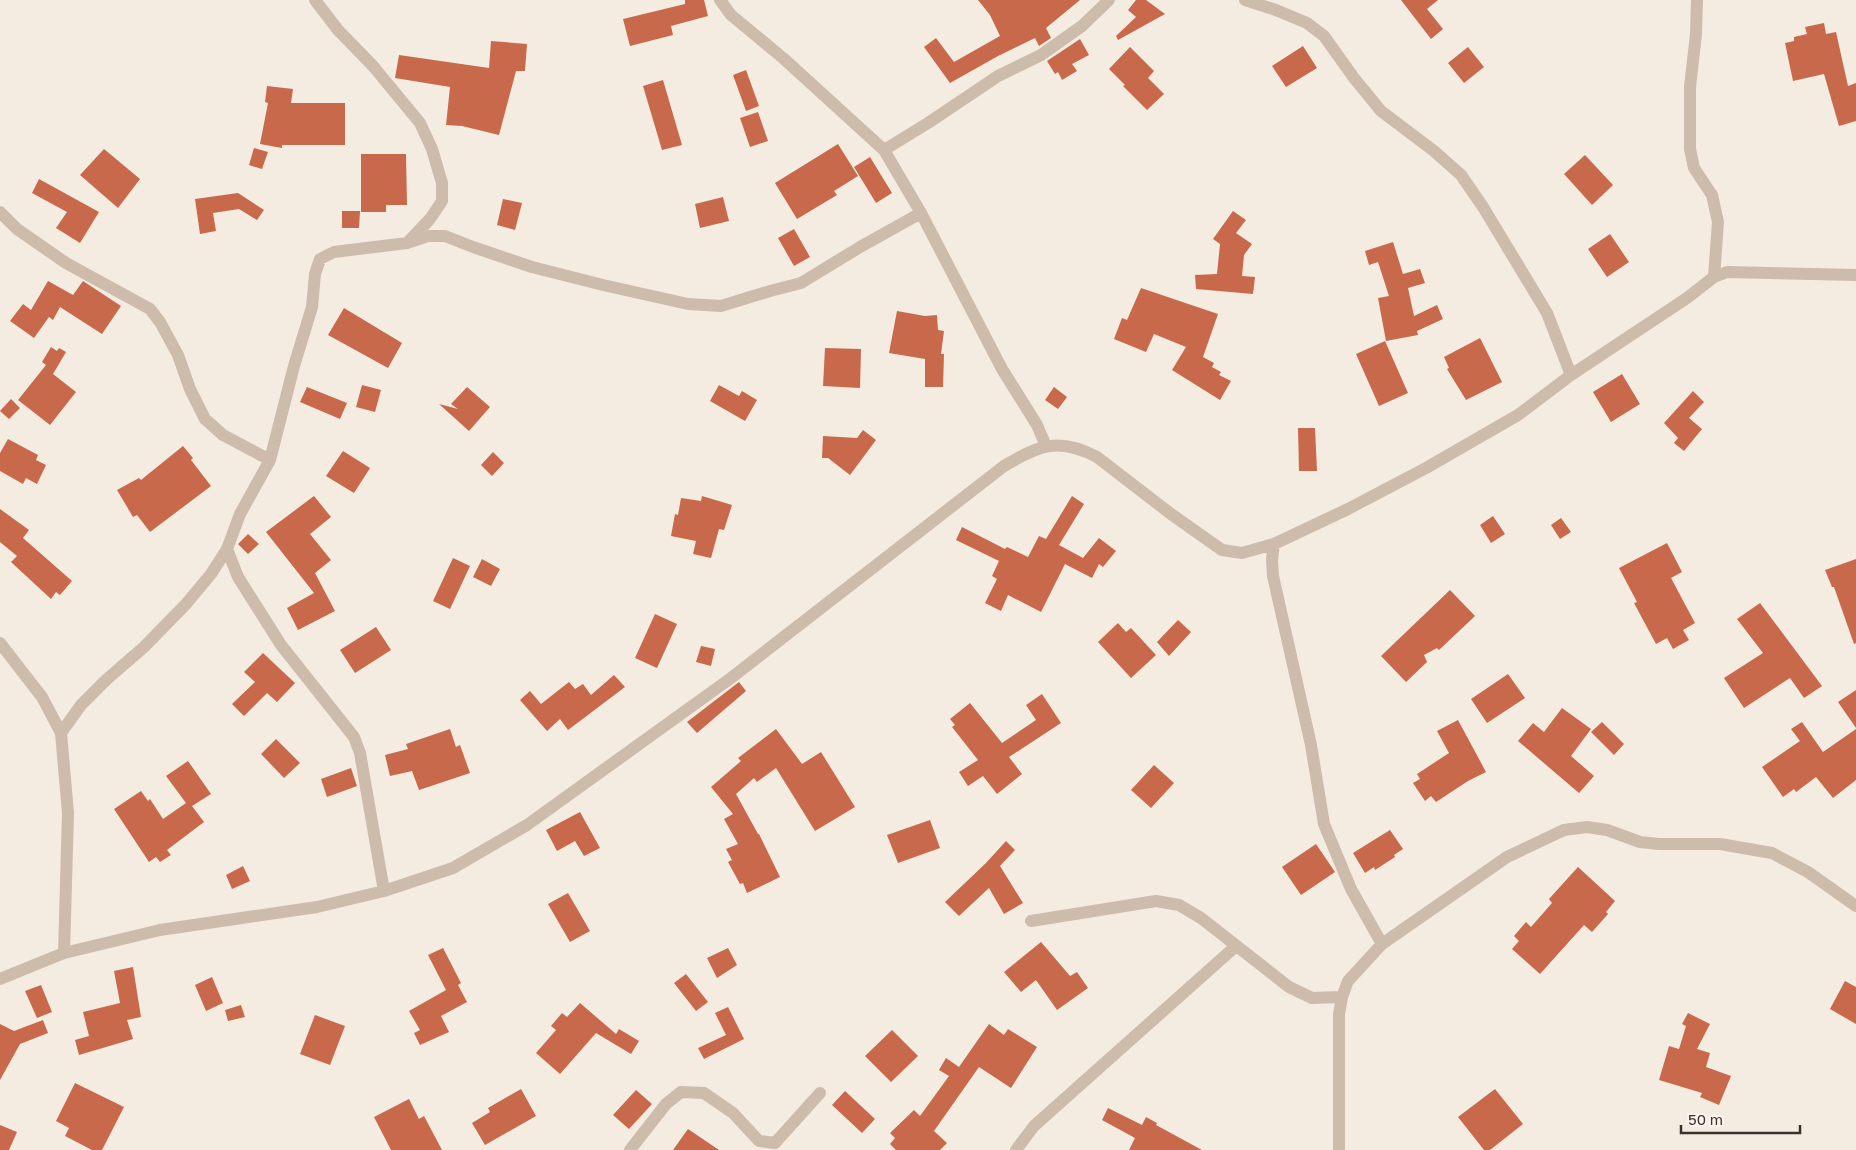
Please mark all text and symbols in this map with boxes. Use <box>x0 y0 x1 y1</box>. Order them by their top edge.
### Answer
scale bar <box>1681 1102 1800 1134</box>
text: 50 m <box>1688 1110 1723 1128</box>

